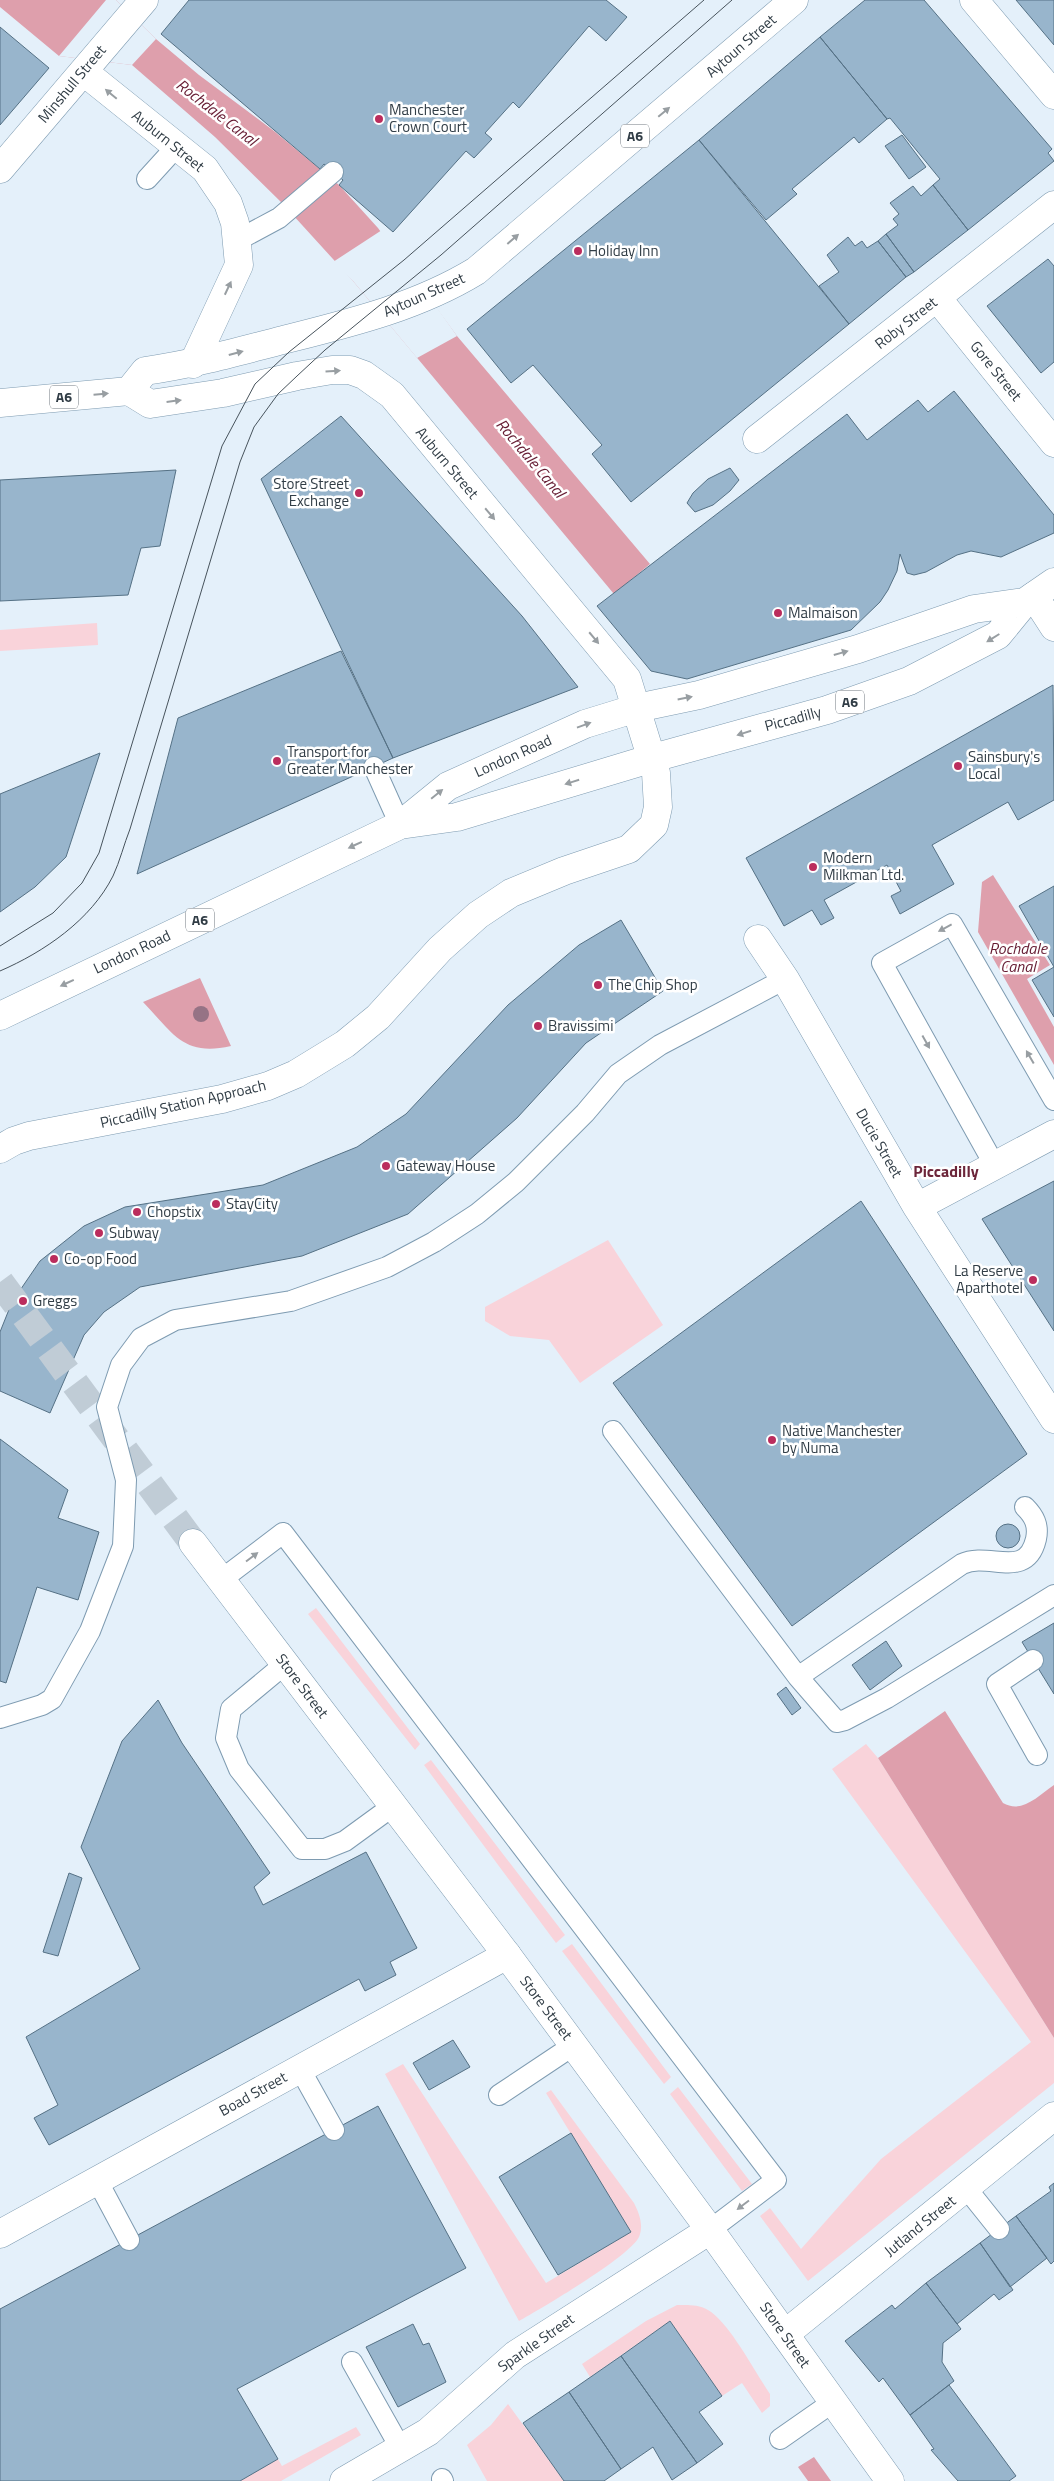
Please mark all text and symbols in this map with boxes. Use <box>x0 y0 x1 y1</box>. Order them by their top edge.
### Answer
street label: Aytoun Street <box>700 8 782 83</box>
street label: Minshull Street <box>32 39 112 128</box>
water label: Rochdale Canal <box>171 73 264 152</box>
one-way arrow <box>105 89 118 100</box>
place label: Manchester Crown Court <box>389 98 468 138</box>
street label: Auburn Street <box>127 104 210 178</box>
one-way arrow <box>657 106 670 117</box>
marker: Manchester Crown Court <box>373 113 385 125</box>
road number: A6 <box>621 124 649 148</box>
one-way arrow <box>507 234 519 245</box>
place label: Holiday Inn <box>588 239 658 262</box>
marker: Holiday Inn <box>572 245 584 257</box>
street label: Aytoun Street <box>379 266 469 323</box>
one-way arrow <box>224 281 232 295</box>
street label: Roby Street <box>869 290 943 354</box>
street label: Gore Street <box>965 336 1028 406</box>
one-way arrow <box>228 349 243 357</box>
one-way arrow <box>326 367 342 375</box>
road number: A6 <box>50 386 78 408</box>
one-way arrow <box>93 390 109 398</box>
one-way arrow <box>166 397 182 405</box>
water label: Rochdale Canal <box>491 413 572 504</box>
street label: Auburn Street <box>410 422 485 504</box>
place label: Store Street Exchange <box>273 472 350 512</box>
marker: Store Street Exchange <box>353 487 365 499</box>
one-way arrow <box>484 507 495 520</box>
place label: Malmaison <box>788 601 858 624</box>
marker: Malmaison <box>772 607 784 619</box>
one-way arrow <box>589 631 600 644</box>
one-way arrow <box>986 633 999 642</box>
one-way arrow <box>834 649 849 657</box>
road number: A6 <box>836 690 864 714</box>
one-way arrow <box>678 694 693 702</box>
street label: Piccadilly <box>762 700 824 737</box>
one-way arrow <box>577 721 592 729</box>
street label: London Road <box>470 728 555 783</box>
one-way arrow <box>736 730 751 738</box>
place label: Transport for Greater Manchester <box>287 740 413 780</box>
place label: Sainsbury's Local <box>968 745 1040 785</box>
marker: Transport for Greater Manchester <box>271 755 283 767</box>
marker: Sainsbury's Local <box>952 760 964 772</box>
one-way arrow <box>565 778 580 786</box>
one-way arrow <box>431 789 444 800</box>
one-way arrow <box>348 842 362 850</box>
place label: Modern Milkman Ltd. <box>823 846 904 886</box>
marker: Modern Milkman Ltd. <box>807 861 819 873</box>
road number: A6 <box>186 908 214 932</box>
street label: London Road <box>89 924 174 979</box>
one-way arrow <box>938 924 952 932</box>
water label: Rochdale Canal <box>989 936 1049 978</box>
place label: The Chip Shop <box>608 973 698 996</box>
one-way arrow <box>59 979 74 987</box>
marker: The Chip Shop <box>592 979 604 991</box>
place label: Bravissimi <box>548 1014 613 1037</box>
marker: Bravissimi <box>532 1020 544 1032</box>
one-way arrow <box>922 1034 930 1049</box>
one-way arrow <box>1025 1051 1034 1064</box>
street label: Piccadilly Station Approach <box>98 1073 268 1134</box>
street label: Ducie Street <box>850 1104 909 1182</box>
place label: Gateway House <box>396 1154 495 1177</box>
district label: Piccadilly <box>913 1159 979 1183</box>
marker: Gateway House <box>380 1160 392 1172</box>
place label: StayCity <box>226 1192 278 1215</box>
marker: StayCity <box>210 1198 222 1210</box>
place label: Chopstix <box>147 1200 202 1223</box>
marker: Chopstix <box>131 1206 143 1218</box>
place label: Subway <box>109 1221 159 1244</box>
marker: Subway <box>93 1227 105 1239</box>
place label: Co-op Food <box>64 1247 137 1270</box>
marker: Co-op Food <box>48 1253 60 1265</box>
place label: La Reserve Aparthotel <box>954 1259 1023 1299</box>
marker: La Reserve Aparthotel <box>1027 1274 1039 1286</box>
place label: Greggs <box>33 1289 77 1312</box>
marker: Greggs <box>17 1295 29 1307</box>
place label: Native Manchester by Numa <box>782 1419 902 1459</box>
marker: Native Manchester by Numa <box>766 1434 778 1446</box>
one-way arrow <box>245 1551 258 1562</box>
street label: Store Street <box>270 1649 335 1723</box>
street label: Store Street <box>514 1971 579 2045</box>
street label: Boad Street <box>215 2065 292 2122</box>
street label: Jutland Street <box>879 2189 961 2262</box>
one-way arrow <box>736 2200 750 2210</box>
street label: Store Street <box>754 2297 817 2373</box>
street label: Sparkle Street <box>493 2307 579 2378</box>

